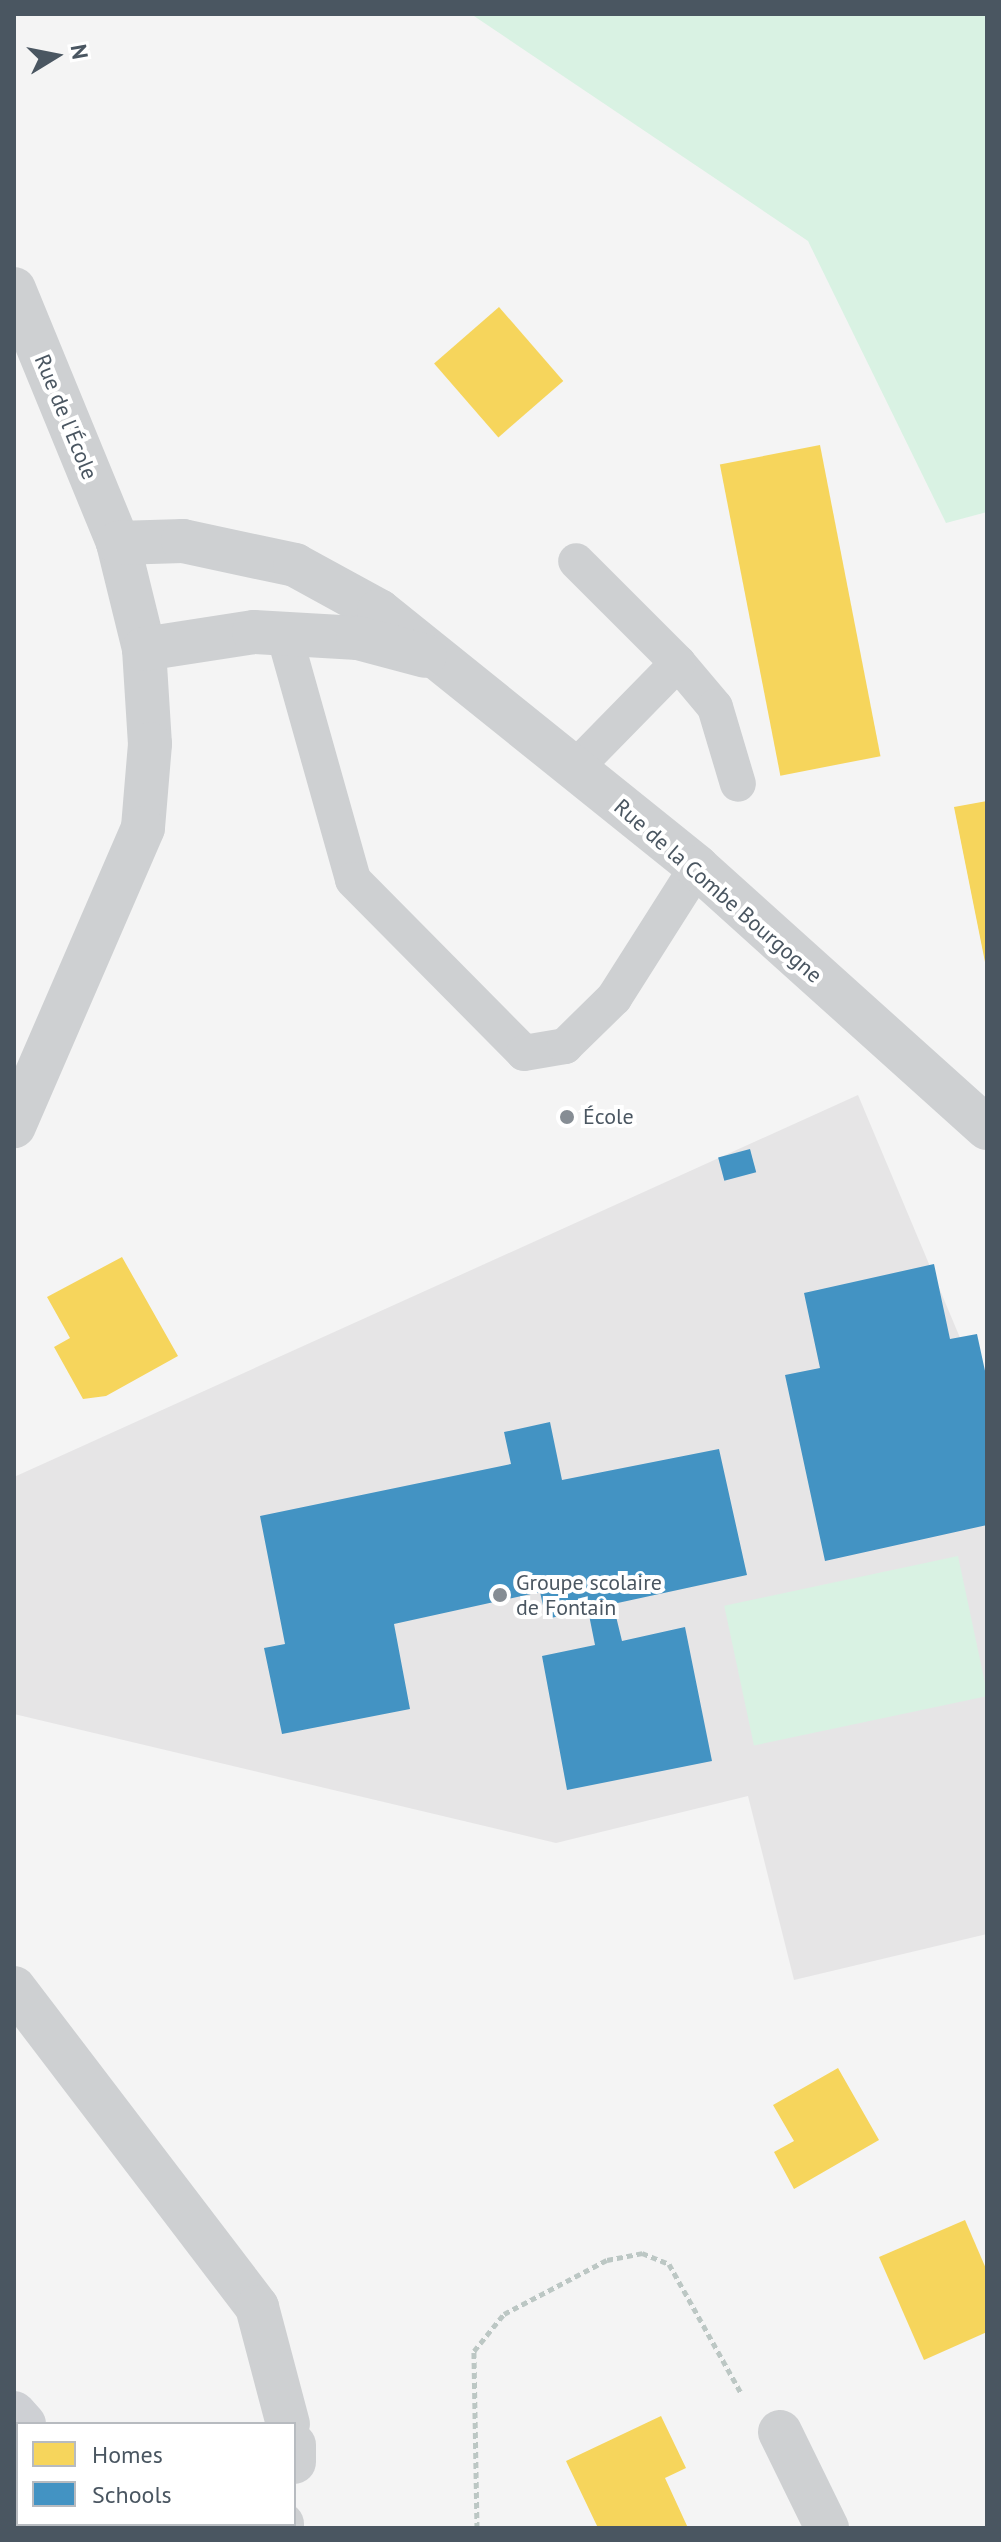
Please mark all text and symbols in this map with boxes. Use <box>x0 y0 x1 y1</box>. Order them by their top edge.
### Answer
north arrow <box>16 16 96 96</box>
text: N <box>65 42 95 61</box>
street label: Rue de l'École <box>29 351 103 483</box>
street label: Rue de la Combe Bourgogne <box>609 793 827 989</box>
place label: École <box>583 1104 634 1130</box>
marker: École <box>558 1108 576 1126</box>
place label: Groupe scolaire de Fontain <box>516 1569 662 1620</box>
marker: Groupe scolaire de Fontain <box>491 1586 509 1604</box>
legend <box>16 2422 296 2526</box>
text: Homes <box>92 2439 163 2470</box>
text: Schools <box>92 2479 172 2510</box>

